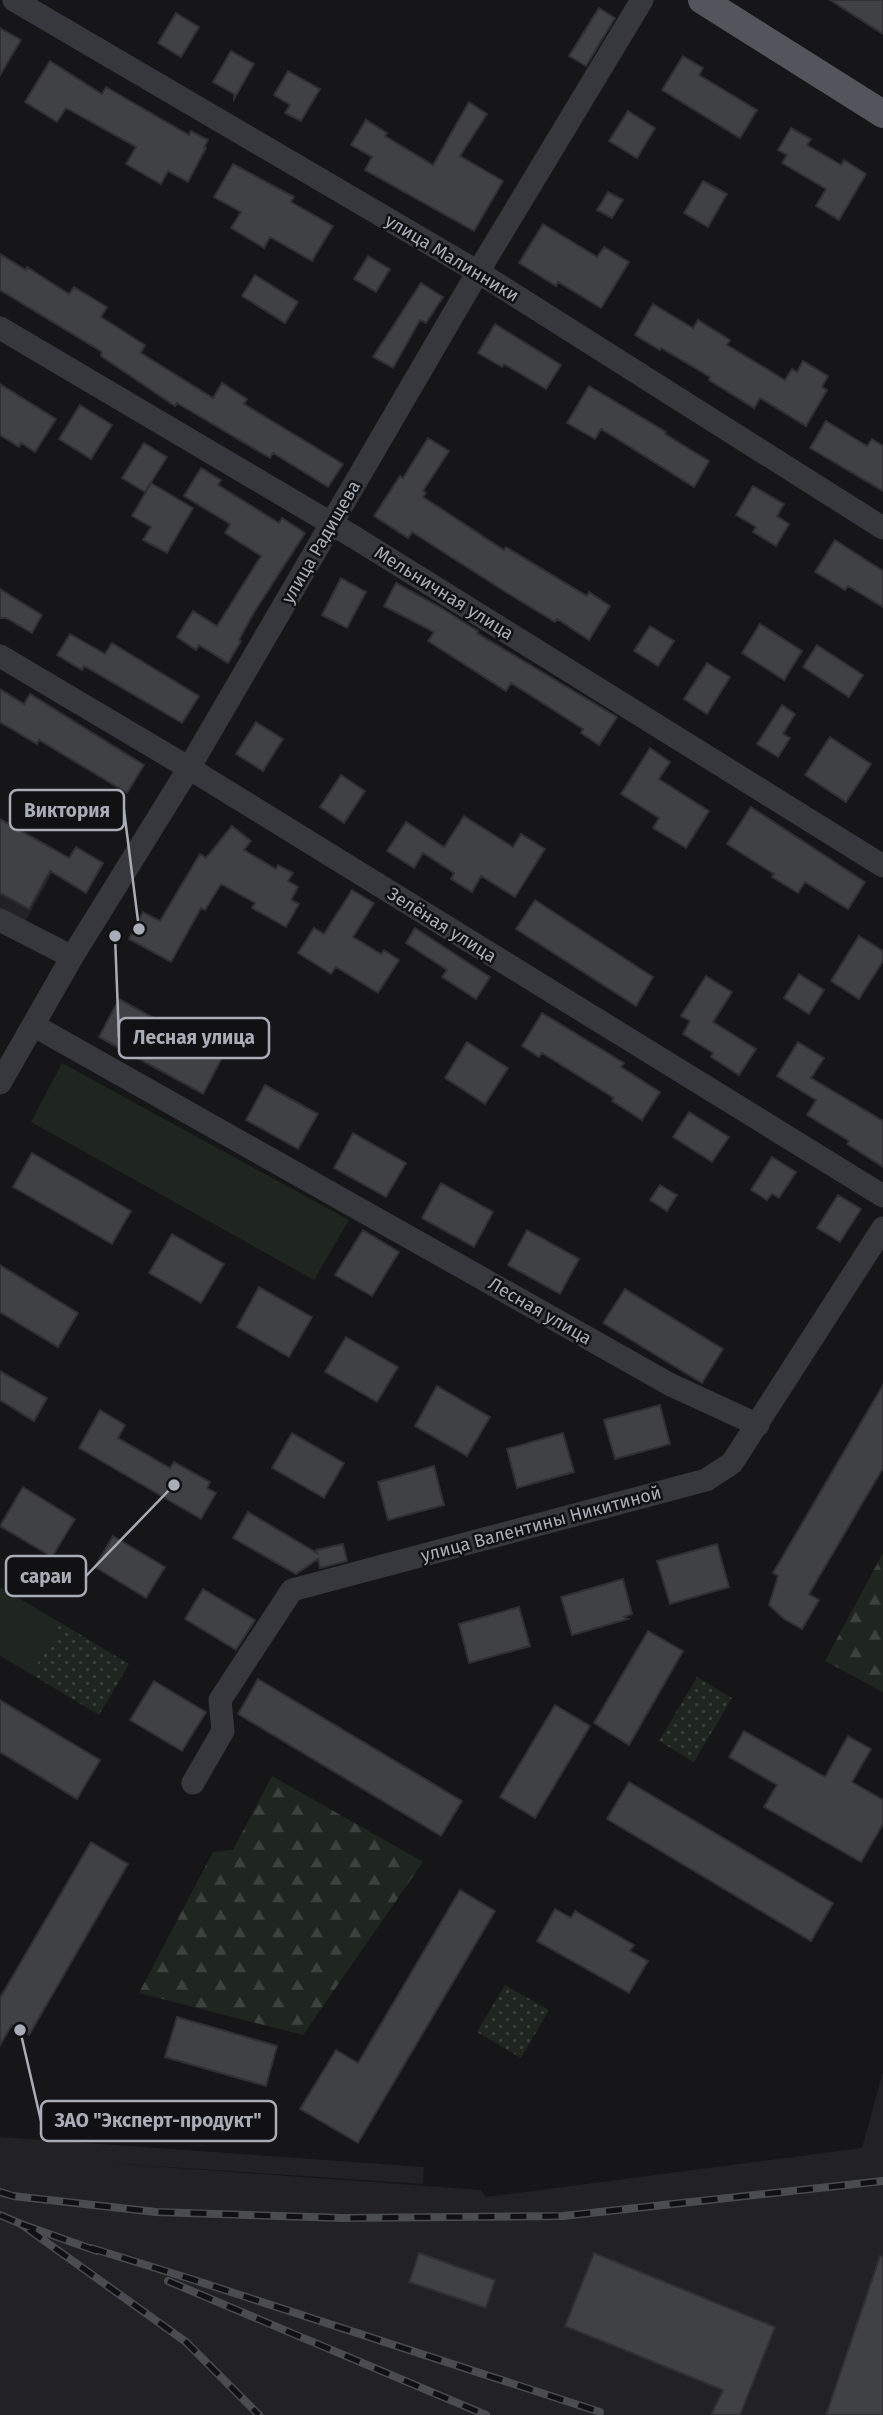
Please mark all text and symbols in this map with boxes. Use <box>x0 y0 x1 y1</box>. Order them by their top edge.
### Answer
street label: улица Малинники <box>381 209 523 307</box>
street label: улица Радищева <box>277 476 365 608</box>
street label: Мельничная улица <box>370 541 518 645</box>
callout: Виктория <box>10 790 124 830</box>
text: Виктория <box>24 799 110 822</box>
street label: Зелёная улица <box>383 883 501 967</box>
callout: Лесная улица <box>119 1018 269 1058</box>
text: Лесная улица <box>133 1026 255 1049</box>
street label: Лесная улица <box>484 1273 596 1349</box>
street label: улица Валентины Никитиной <box>418 1481 664 1567</box>
callout: сараи <box>6 1556 86 1596</box>
text: сараи <box>20 1565 72 1588</box>
callout: ЗАО "Эксперт-продукт" <box>41 2101 276 2141</box>
text: ЗАО "Эксперт-продукт" <box>53 2109 262 2132</box>

